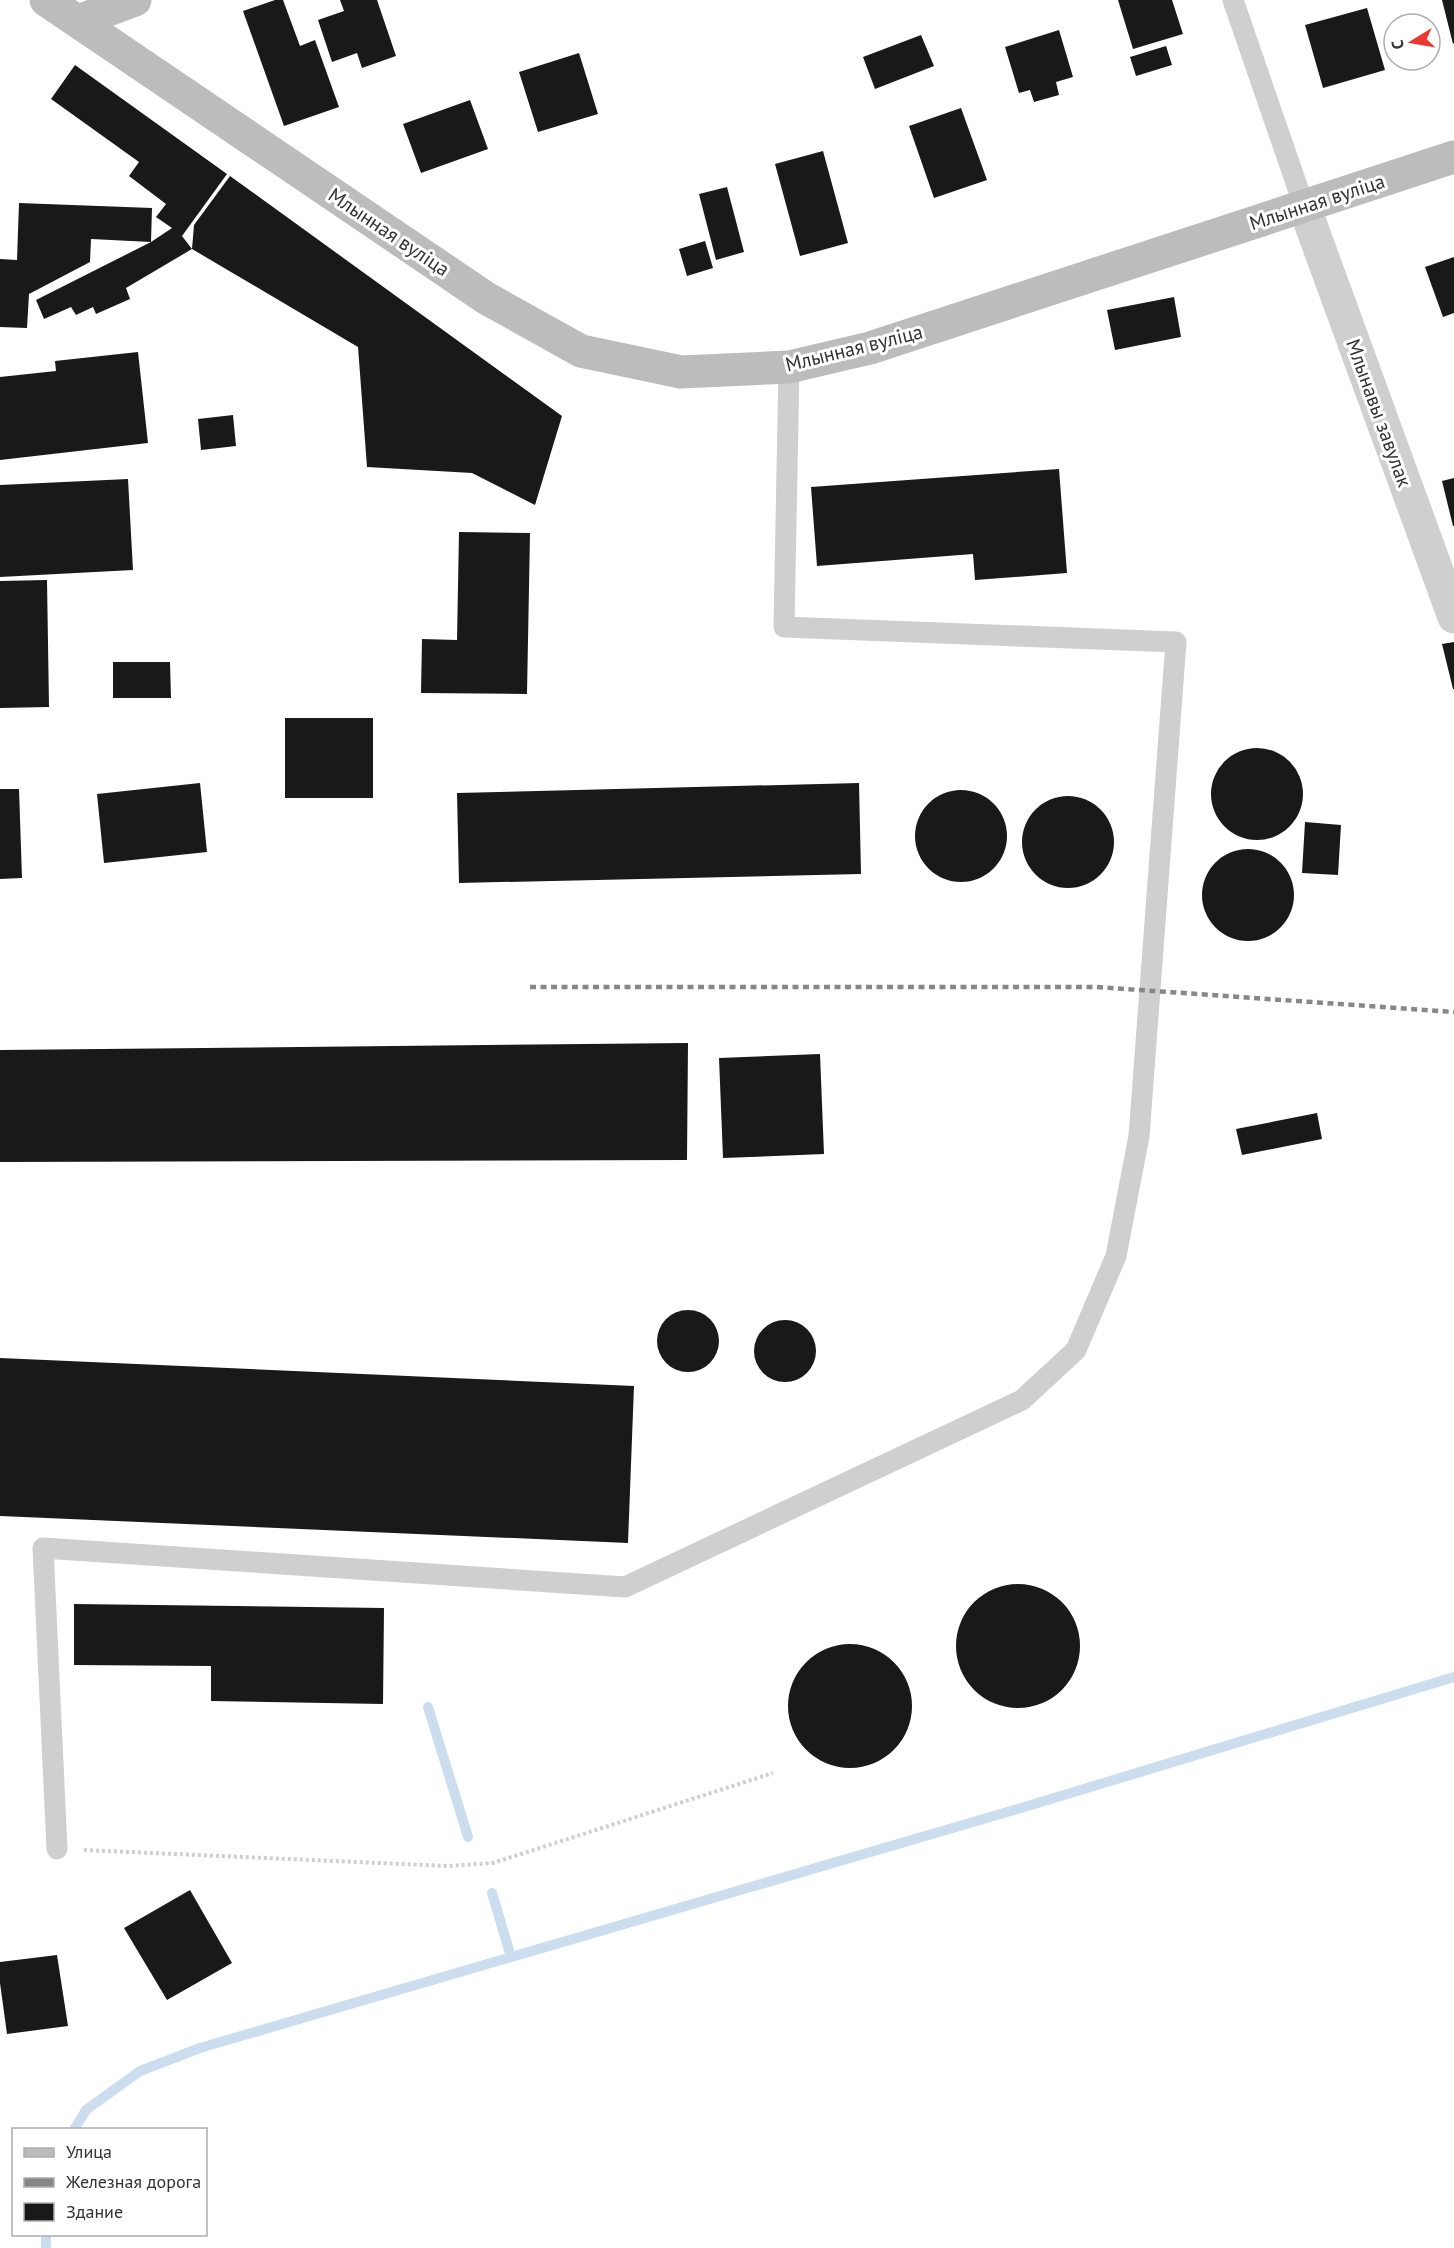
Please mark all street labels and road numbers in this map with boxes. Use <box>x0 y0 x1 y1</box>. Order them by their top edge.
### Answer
street label: Млынная вуліца <box>1246 168 1388 236</box>
street label: Млынная вуліца <box>323 182 455 282</box>
street label: Млынная вуліца <box>783 318 925 378</box>
street label: Млынавы завулак <box>1340 335 1418 491</box>

